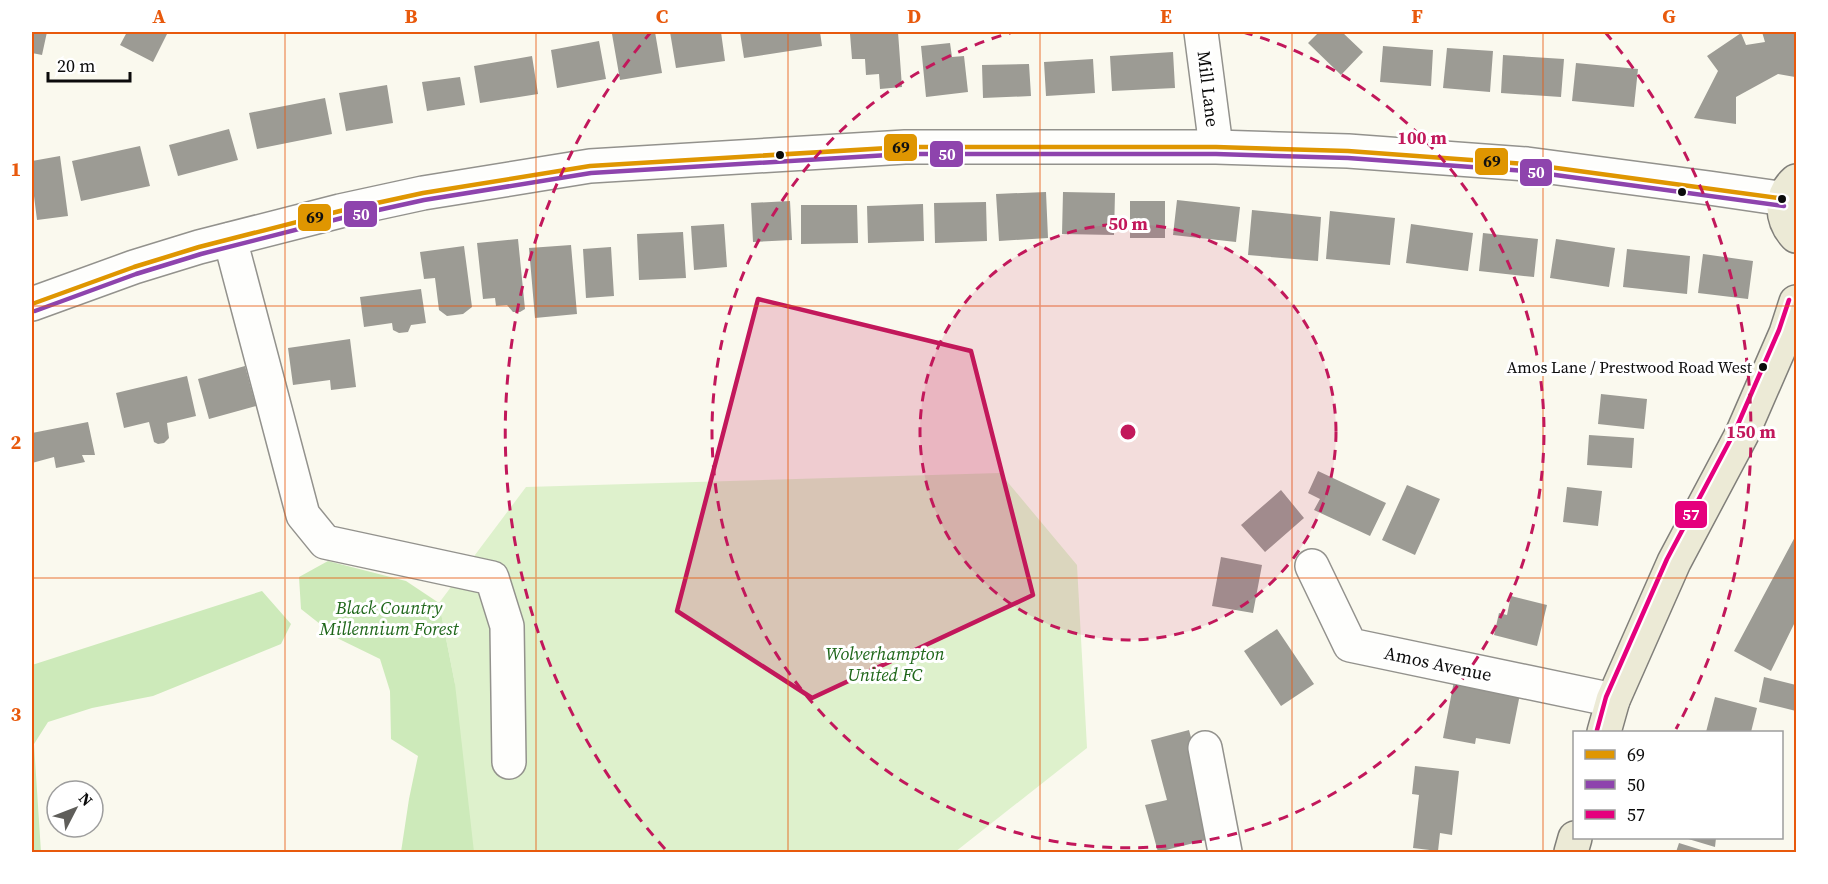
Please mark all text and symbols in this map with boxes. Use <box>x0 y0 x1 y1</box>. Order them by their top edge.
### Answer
text: A <box>152 2 166 30</box>
text: B <box>404 2 418 30</box>
text: C <box>656 2 668 30</box>
text: D <box>907 2 921 30</box>
text: E <box>1160 2 1172 30</box>
text: F <box>1411 2 1423 30</box>
text: G <box>1662 2 1676 30</box>
scale bar <box>48 45 130 83</box>
street label: Mill Lane <box>1191 49 1226 128</box>
text: 20 m <box>57 53 95 78</box>
text: 100 m <box>1397 125 1447 150</box>
line badge: 69 <box>883 133 918 162</box>
text: 69 <box>892 136 910 158</box>
line badge: 50 <box>929 140 964 168</box>
text: 50 <box>938 143 956 165</box>
line badge: 69 <box>1474 147 1509 176</box>
unlabelled marker <box>774 149 786 161</box>
text: 69 <box>1483 150 1501 172</box>
text: 1 <box>11 155 21 183</box>
line badge: 50 <box>1519 158 1553 187</box>
text: 50 <box>1527 161 1545 183</box>
unlabelled marker <box>1676 186 1688 198</box>
unlabelled marker <box>1776 193 1788 205</box>
line badge: 50 <box>343 200 378 228</box>
line badge: 69 <box>297 203 332 232</box>
text: 50 <box>352 203 370 225</box>
text: 69 <box>306 206 324 228</box>
text: 50 m <box>1108 211 1148 236</box>
place label: Amos Lane / Prestwood Road West <box>1507 356 1753 378</box>
marker: Amos Lane / Prestwood Road West <box>1757 361 1769 373</box>
text: 150 m <box>1726 419 1776 444</box>
centre of rings <box>1118 422 1138 442</box>
text: 2 <box>11 428 22 456</box>
line badge: 57 <box>1674 500 1708 529</box>
text: 57 <box>1682 503 1700 525</box>
park label: Black Country Millennium Forest <box>319 595 460 641</box>
street label: Amos Avenue <box>1382 640 1494 687</box>
park label: Wolverhampton United FC <box>825 641 945 687</box>
text: 3 <box>11 700 22 728</box>
legend <box>1573 731 1783 839</box>
text: 69 <box>1627 742 1645 767</box>
text: 50 <box>1627 772 1645 797</box>
north arrow <box>45 779 105 839</box>
text: N <box>74 787 98 811</box>
text: 57 <box>1627 802 1645 827</box>

